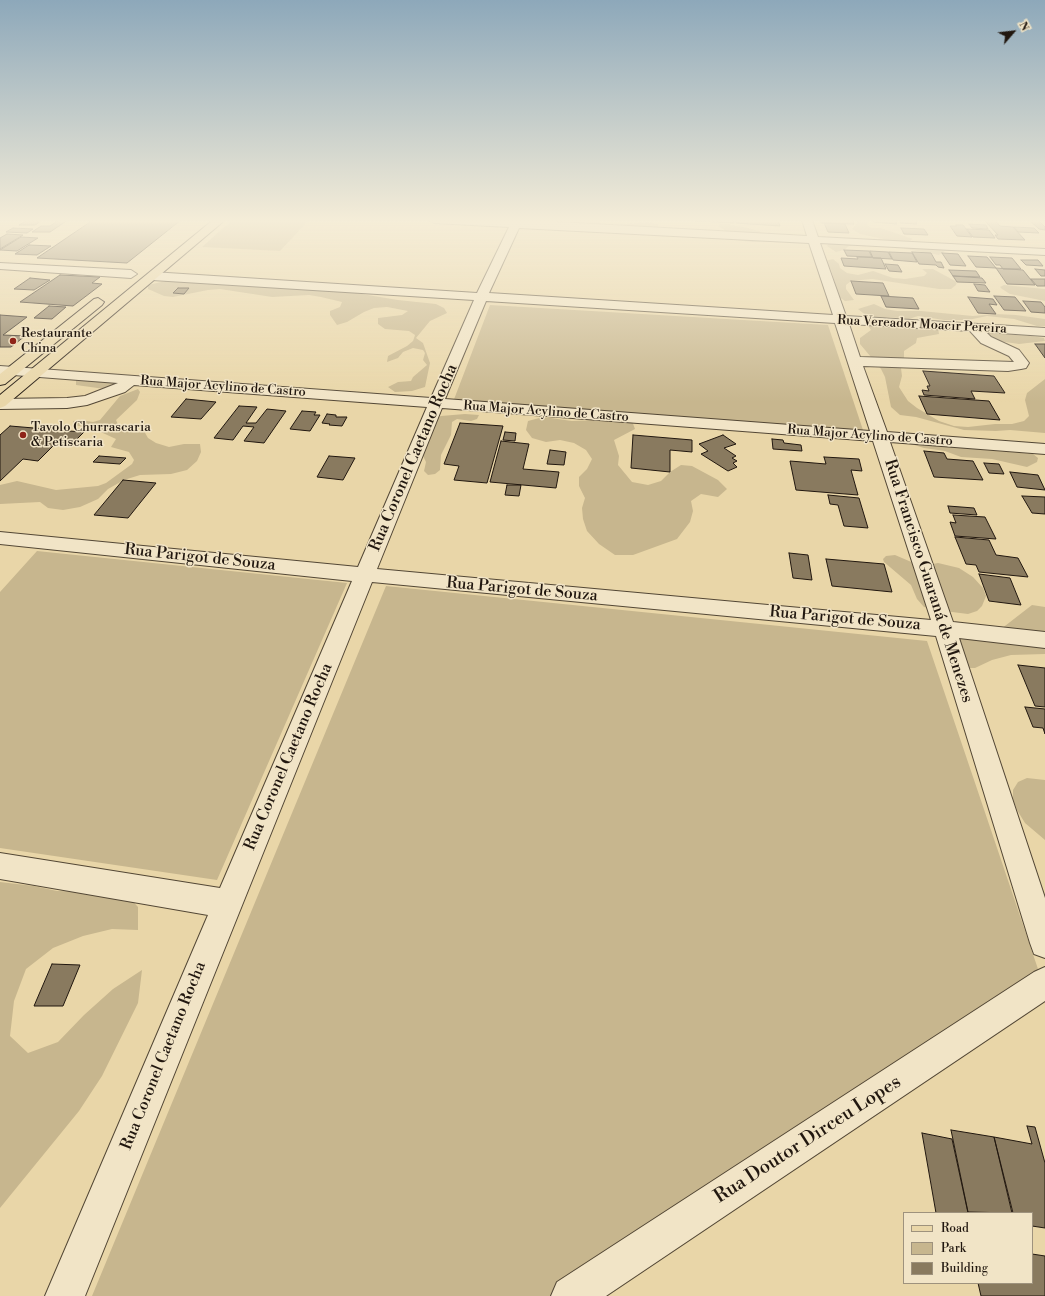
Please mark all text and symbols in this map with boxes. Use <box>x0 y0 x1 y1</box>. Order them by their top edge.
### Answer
north arrow <box>993 12 1033 52</box>
text: N <box>1015 19 1032 33</box>
street label: Rua Vereador Moacir Pereira <box>837 313 1007 337</box>
place label: Restaurante China <box>21 326 92 357</box>
marker: Restaurante China <box>8 336 18 346</box>
street label: Rua Coronel Caetano Rocha <box>366 362 462 554</box>
street label: Rua Major Acylino de Castro <box>140 373 306 401</box>
street label: Rua Major Acylino de Castro <box>463 398 629 426</box>
place label: Tavolo Churrascaria & Petiscaria <box>31 420 151 451</box>
street label: Rua Major Acylino de Castro <box>787 422 953 450</box>
marker: Tavolo Churrascaria & Petiscaria <box>18 430 28 440</box>
street label: Rua Francisco Guaraná de Menezes <box>879 457 977 705</box>
street label: Rua Parigot de Souza <box>123 541 277 575</box>
street label: Rua Parigot de Souza <box>445 574 599 606</box>
street label: Rua Parigot de Souza <box>768 603 922 635</box>
street label: Rua Coronel Caetano Rocha <box>241 661 337 853</box>
street label: Rua Coronel Caetano Rocha <box>117 959 211 1153</box>
street label: Rua Doutor Dirceu Lopes <box>710 1071 906 1209</box>
legend <box>903 1212 1033 1284</box>
text: Road <box>941 1221 969 1236</box>
text: Park <box>941 1241 966 1256</box>
text: Building <box>941 1261 988 1276</box>

